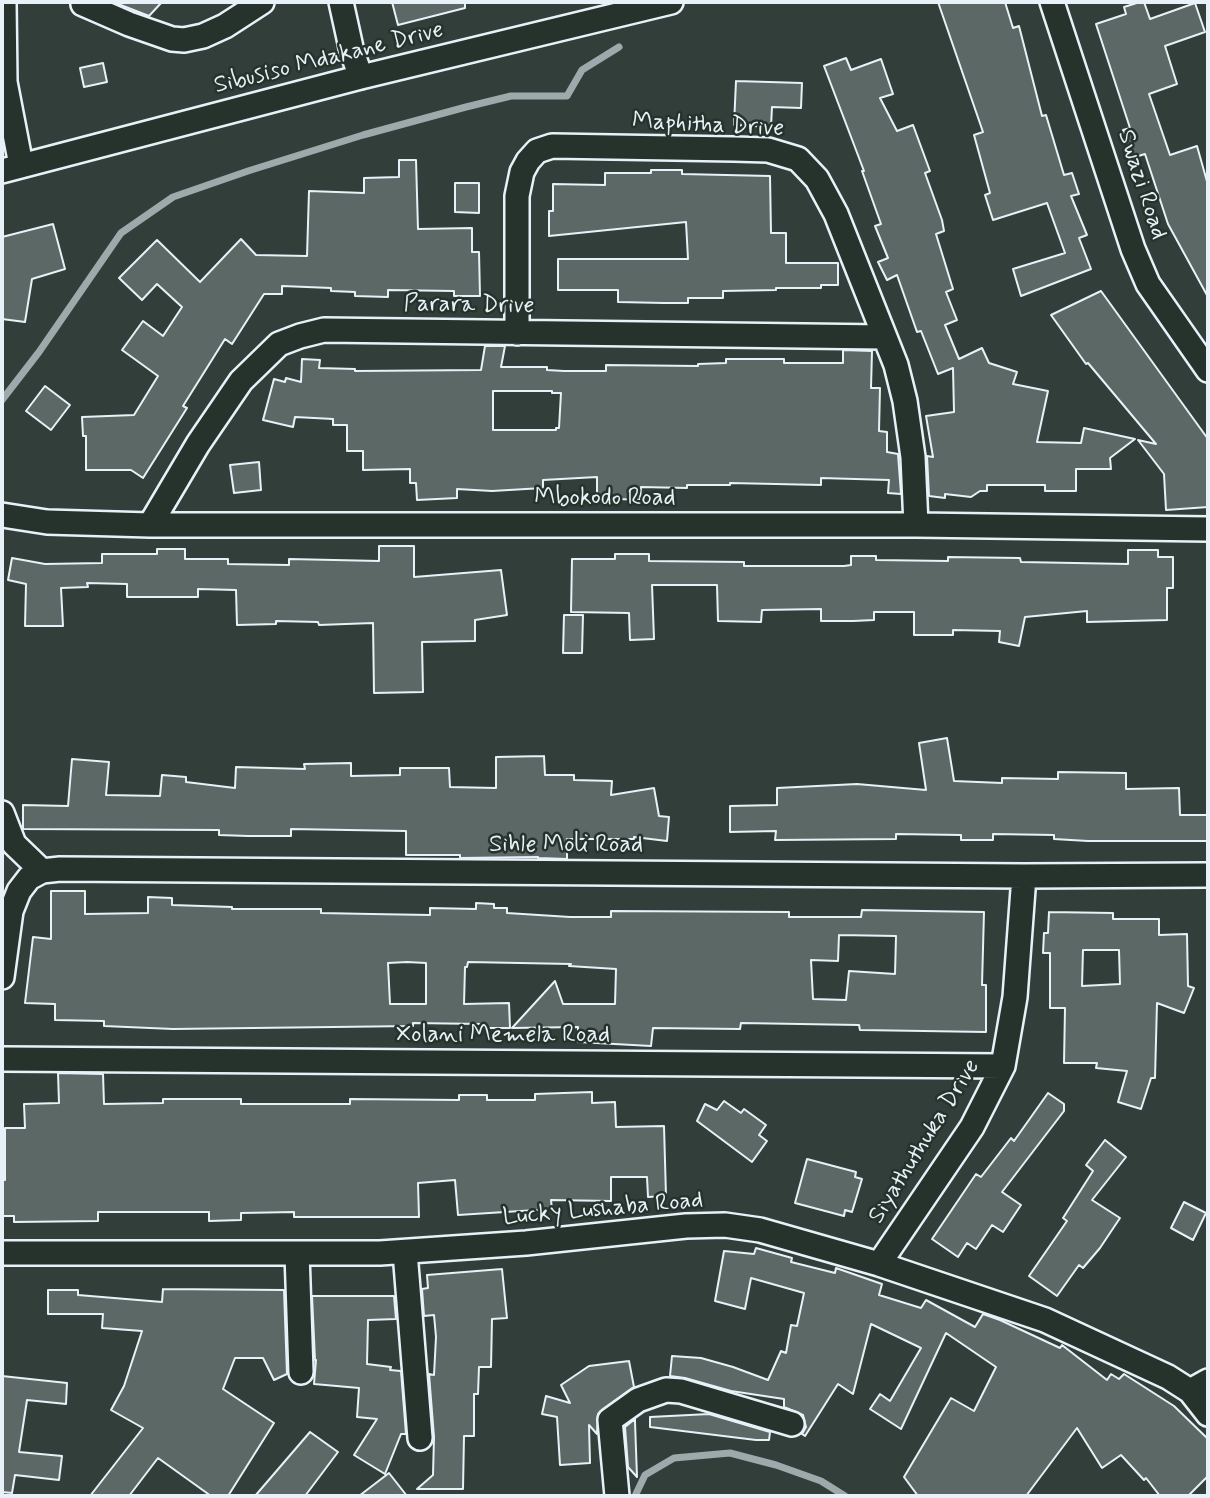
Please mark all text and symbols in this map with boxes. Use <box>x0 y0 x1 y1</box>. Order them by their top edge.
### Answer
street label: Sibusiso Mdakane Drive <box>211 17 447 101</box>
street label: Maphitha Drive <box>631 108 785 144</box>
street label: Swazi Road <box>1110 127 1172 243</box>
street label: Parara Drive <box>403 290 535 322</box>
street label: Mbokodo Road <box>534 485 676 513</box>
street label: Sihle Moli Road <box>489 832 643 860</box>
street label: Xolani Memela Road <box>396 1022 610 1050</box>
street label: Siyathuthuka Drive <box>863 1055 987 1229</box>
street label: Lucky Lushaba Road <box>502 1187 704 1233</box>

